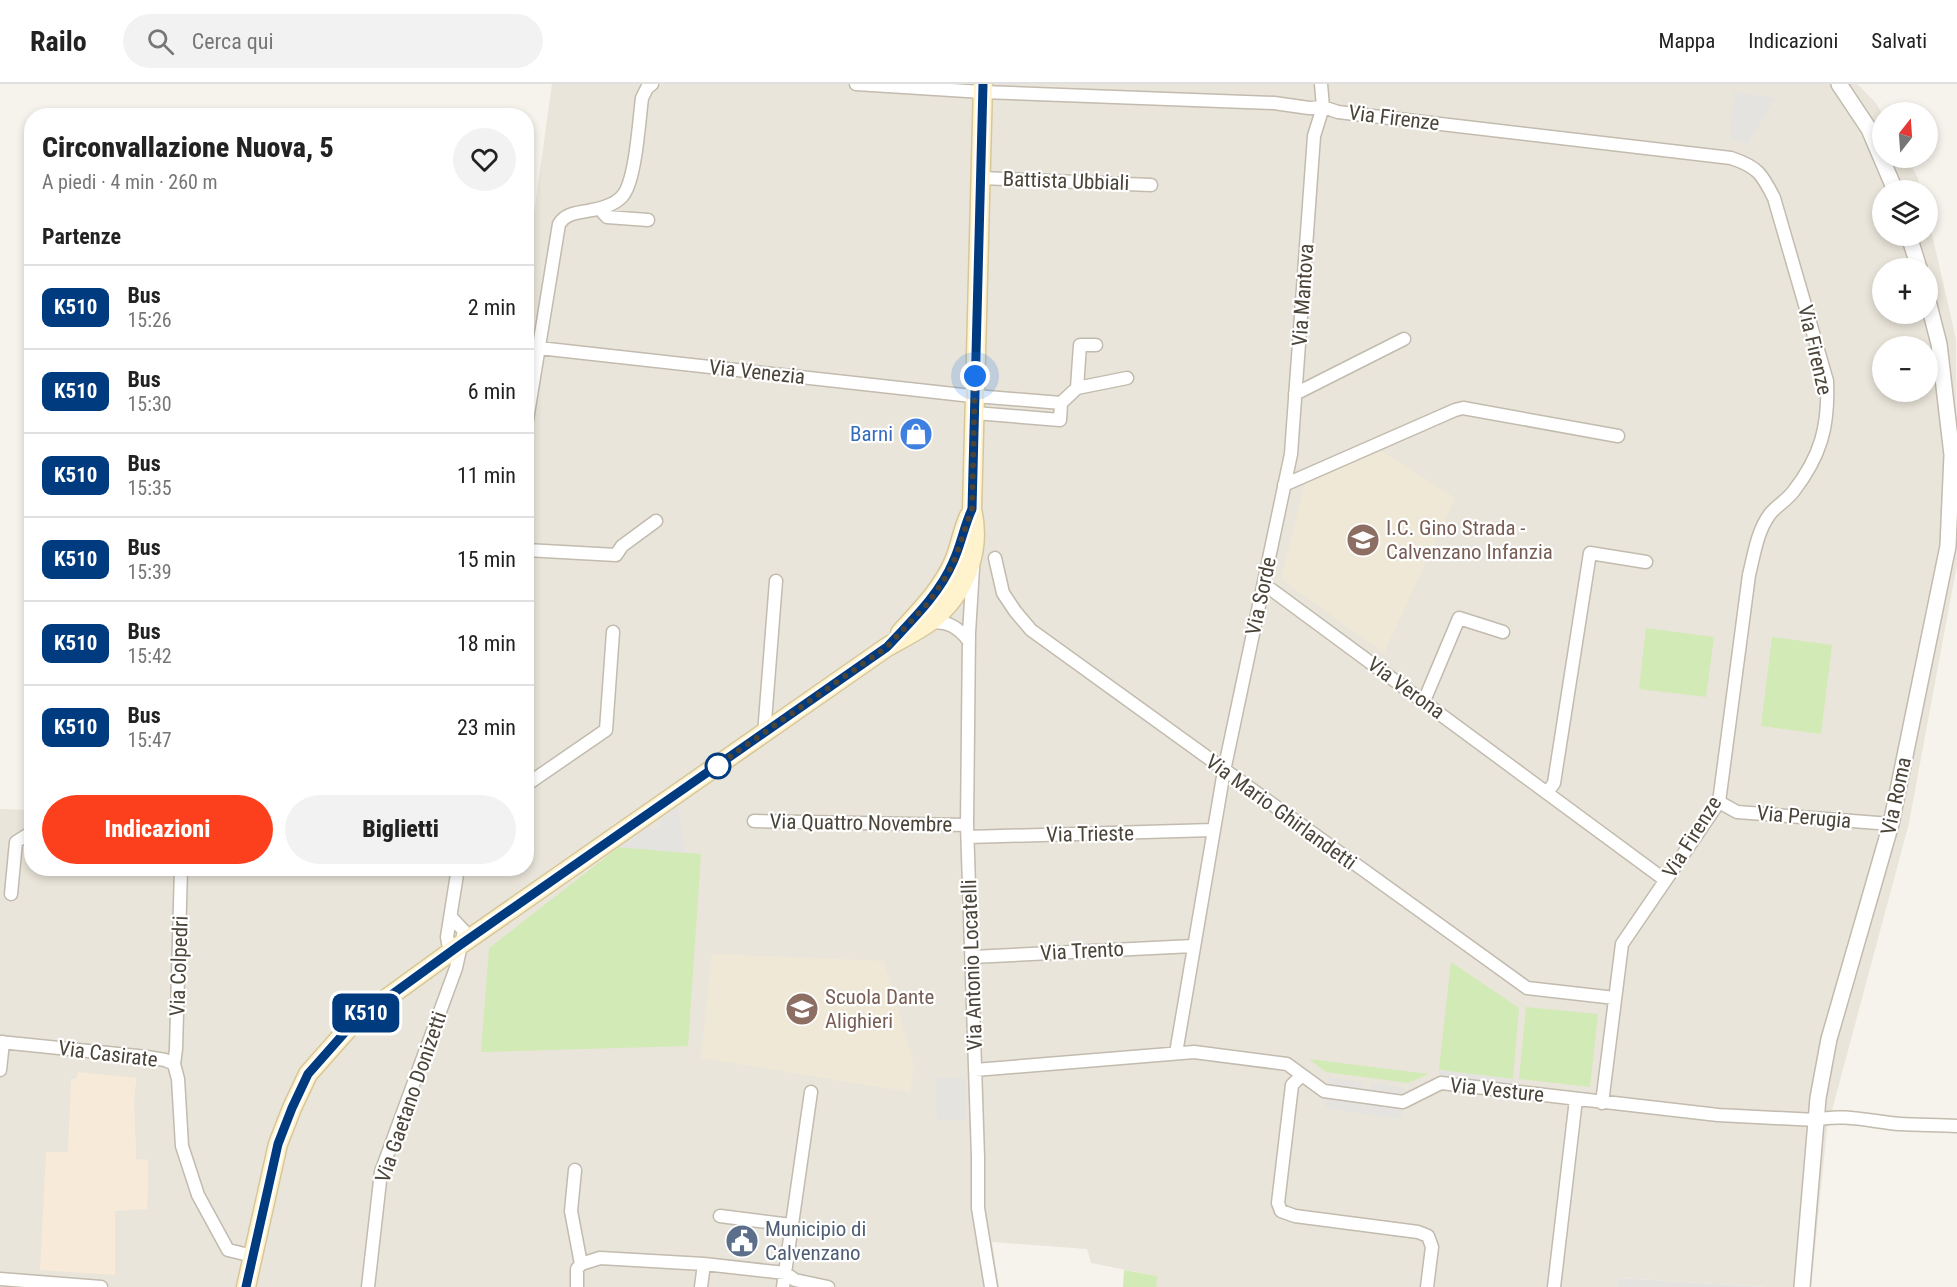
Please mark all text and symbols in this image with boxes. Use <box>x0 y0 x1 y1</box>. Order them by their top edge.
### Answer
search box <box>123 14 543 68</box>
text: Railo <box>30 25 87 58</box>
icon: search <box>144 25 177 58</box>
text: Cerca qui <box>192 29 273 54</box>
text: Mappa <box>1659 29 1715 53</box>
text: Indicazioni <box>1748 29 1838 53</box>
text: Salvati <box>1871 29 1927 53</box>
street label: Via Firenze <box>1347 101 1441 136</box>
north arrow <box>1872 102 1938 168</box>
map controls <box>1872 102 1938 402</box>
button: heart <box>453 128 516 191</box>
text: Circonvallazione Nuova, 5 <box>42 131 334 164</box>
street label: Battista Ubbiali <box>1002 167 1130 195</box>
text: A piedi · 4 min · 260 m <box>42 170 218 194</box>
button: layers <box>1872 180 1938 246</box>
text: Partenze <box>42 224 121 249</box>
street label: Via Mantova <box>1287 243 1319 347</box>
button: + <box>1872 258 1938 324</box>
text: Bus <box>127 283 161 308</box>
text: K510 <box>54 295 97 319</box>
text: 2 min <box>468 295 516 320</box>
street label: Via Firenze <box>1793 303 1837 397</box>
text: 15:26 <box>127 308 172 332</box>
button: − <box>1872 336 1938 402</box>
street label: Via Venezia <box>708 355 806 389</box>
your location <box>960 361 990 391</box>
text: Bus <box>127 367 161 392</box>
text: K510 <box>54 379 97 403</box>
text: 6 min <box>468 379 516 404</box>
text: 15:30 <box>127 392 172 416</box>
shop icon: Barni <box>898 416 934 452</box>
place label: Barni <box>850 422 893 446</box>
text: Bus <box>127 451 161 476</box>
text: K510 <box>54 463 97 487</box>
text: 11 min <box>457 463 516 488</box>
text: 15:35 <box>127 476 172 500</box>
place label: I.C. Gino Strada - Calvenzano Infanzia <box>1386 516 1553 564</box>
school or university icon: I.C. Gino Strada - Calvenzano Infanzia <box>1345 522 1381 558</box>
text: Bus <box>127 535 161 560</box>
text: K510 <box>54 547 97 571</box>
text: 15 min <box>457 547 516 572</box>
street label: Via Sorde <box>1241 555 1281 637</box>
text: 15:39 <box>127 560 172 584</box>
text: Bus <box>127 619 161 644</box>
text: K510 <box>54 631 97 655</box>
text: 18 min <box>457 631 516 656</box>
text: 15:42 <box>127 644 172 668</box>
street label: Via Verona <box>1363 652 1449 724</box>
text: Bus <box>127 703 161 728</box>
text: K510 <box>54 715 97 739</box>
text: 23 min <box>457 715 516 740</box>
text: 15:47 <box>127 728 172 752</box>
street label: Via Mario Ghirlandetti <box>1201 749 1361 875</box>
unlabelled marker <box>705 753 731 779</box>
street label: Via Roma <box>1876 755 1916 837</box>
street label: Via Firenze <box>1658 792 1727 882</box>
button: Indicazioni <box>42 795 273 864</box>
button: Biglietti <box>285 795 516 864</box>
street label: Via Perugia <box>1756 801 1852 833</box>
street label: Via Quattro Novembre <box>770 809 953 837</box>
street label: Via Trieste <box>1046 821 1134 847</box>
street label: Via Antonio Locatelli <box>957 879 987 1051</box>
street label: Via Colpedri <box>165 915 193 1017</box>
street label: Via Trento <box>1039 937 1125 965</box>
place label: Scuola Dante Alighieri <box>825 985 934 1033</box>
school or university icon: Scuola Dante Alighieri <box>784 991 820 1027</box>
line badge: K510 <box>324 994 408 1032</box>
text: K510 <box>344 1001 388 1025</box>
street label: Via Gaetano Donizetti <box>370 1008 452 1186</box>
street label: Via Casirate <box>57 1036 159 1072</box>
street label: Via Vesture <box>1449 1073 1545 1107</box>
place label: Municipio di Calvenzano <box>765 1217 866 1265</box>
public building icon: Municipio di Calvenzano <box>724 1223 760 1259</box>

